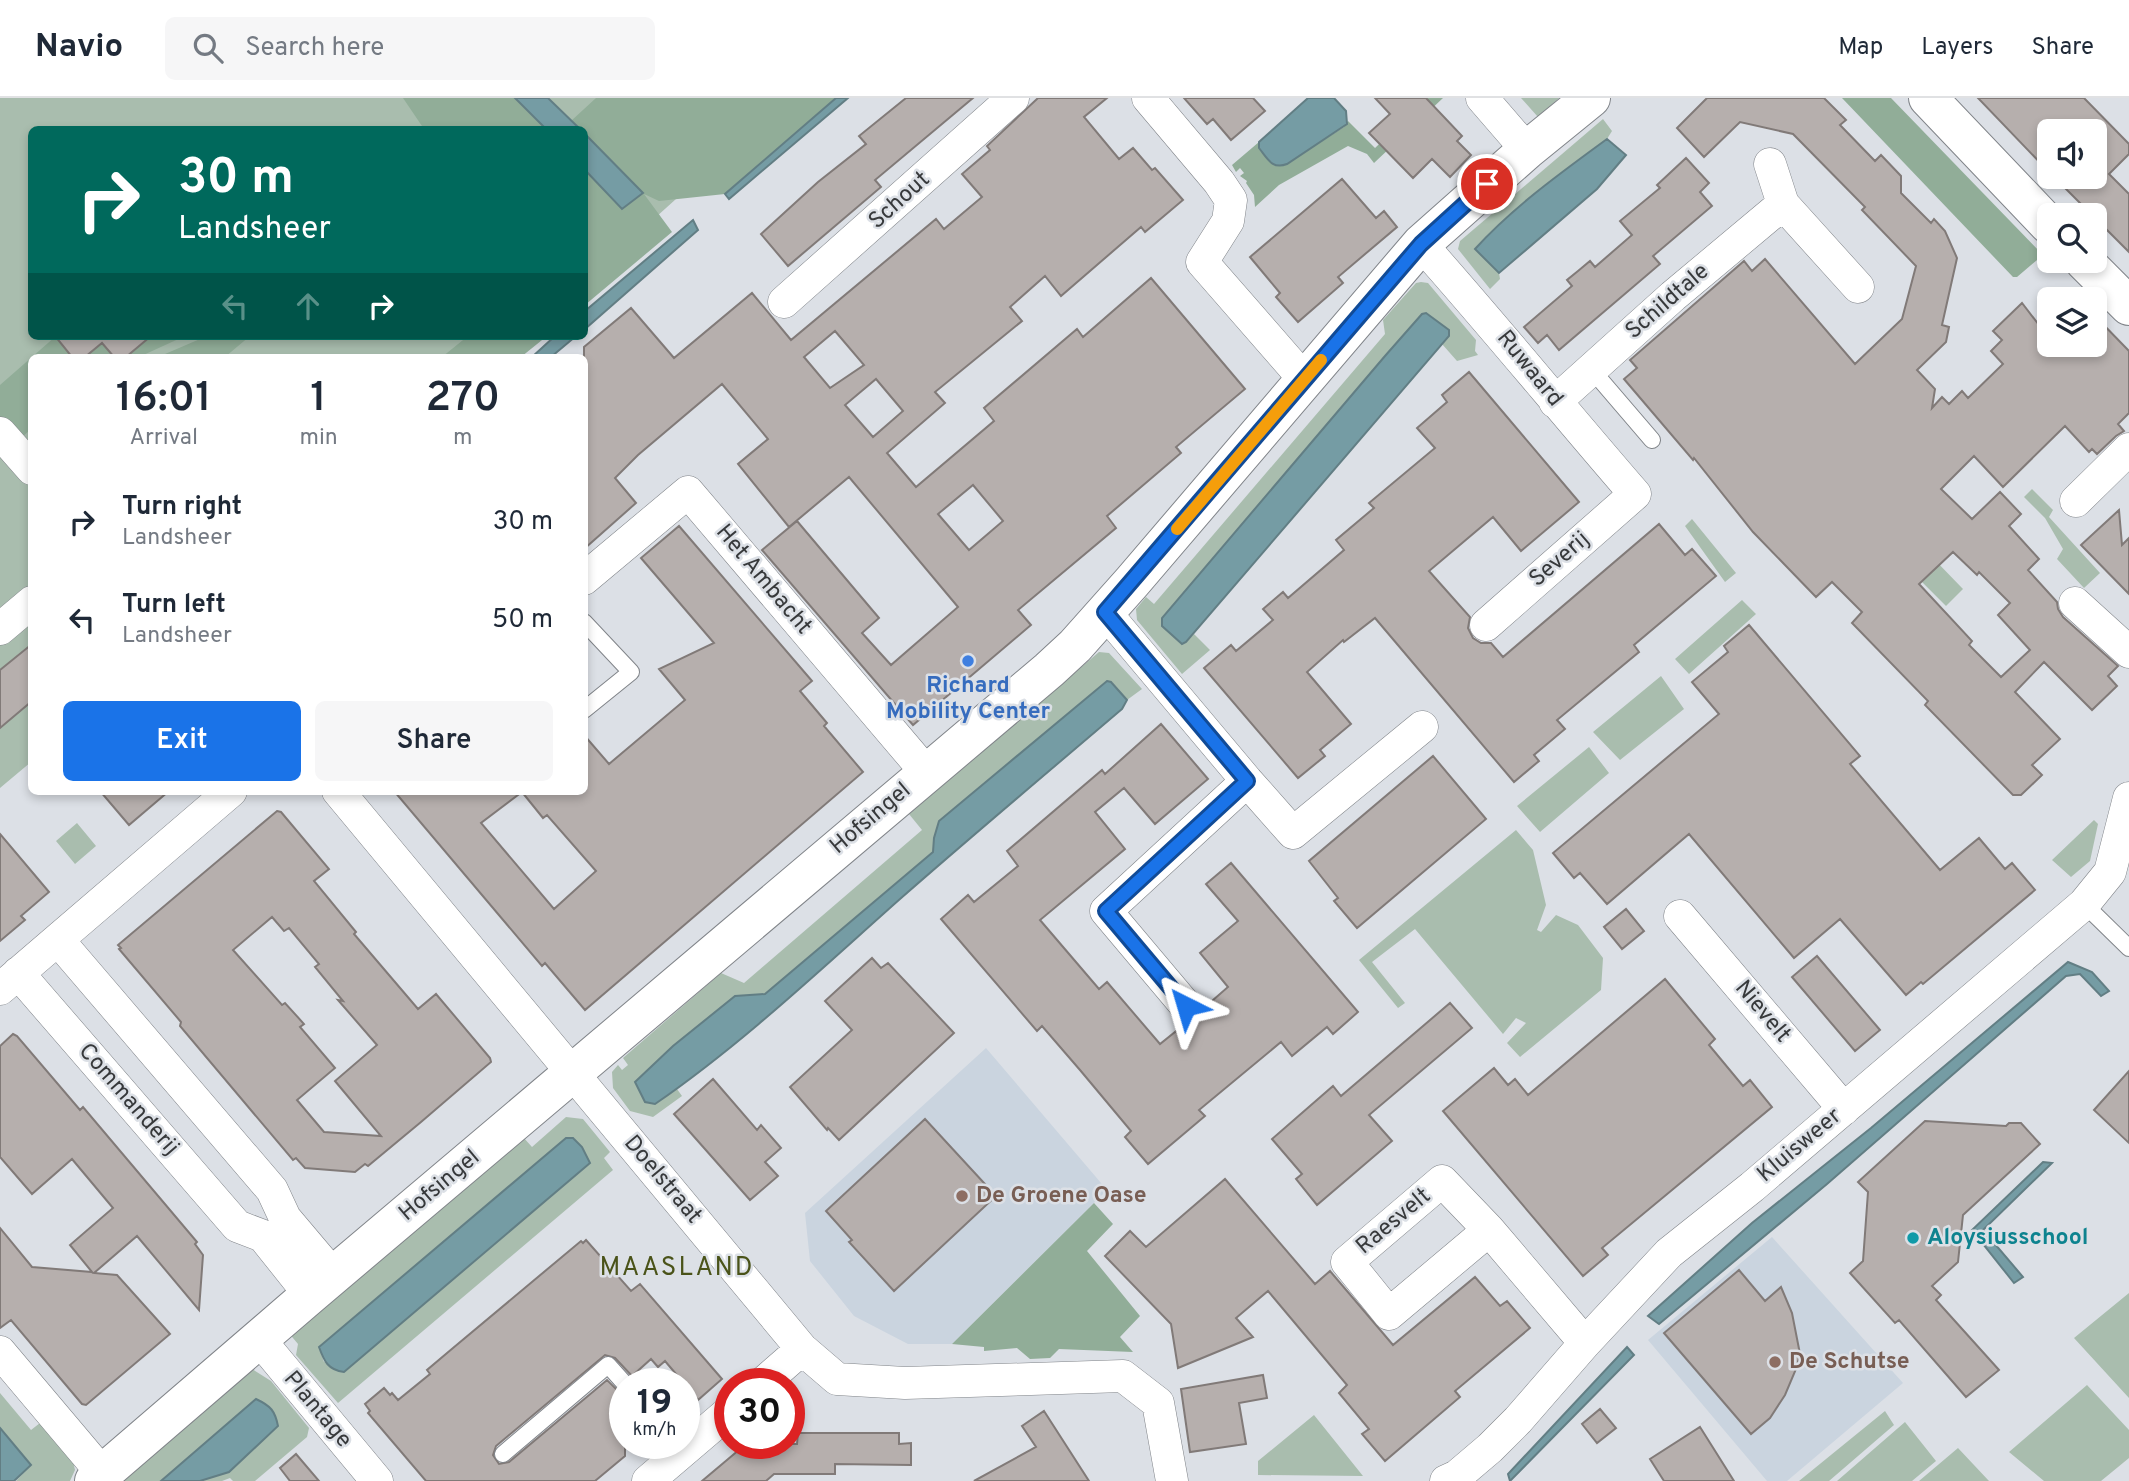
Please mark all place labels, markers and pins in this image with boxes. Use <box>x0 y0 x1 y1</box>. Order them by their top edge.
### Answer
pin <box>1457 154 1517 214</box>
marker: Richard Mobility Center <box>960 653 976 669</box>
place label: Richard Mobility Center <box>886 672 1051 727</box>
place label: De Groene Oase <box>976 1182 1146 1211</box>
marker: De Groene Oase <box>954 1188 970 1204</box>
place label: Aloysiusschool <box>1927 1224 2089 1253</box>
marker: Aloysiusschool <box>1905 1230 1921 1246</box>
place label: De Schutse <box>1789 1348 1910 1377</box>
marker: De Schutse <box>1767 1354 1783 1370</box>

